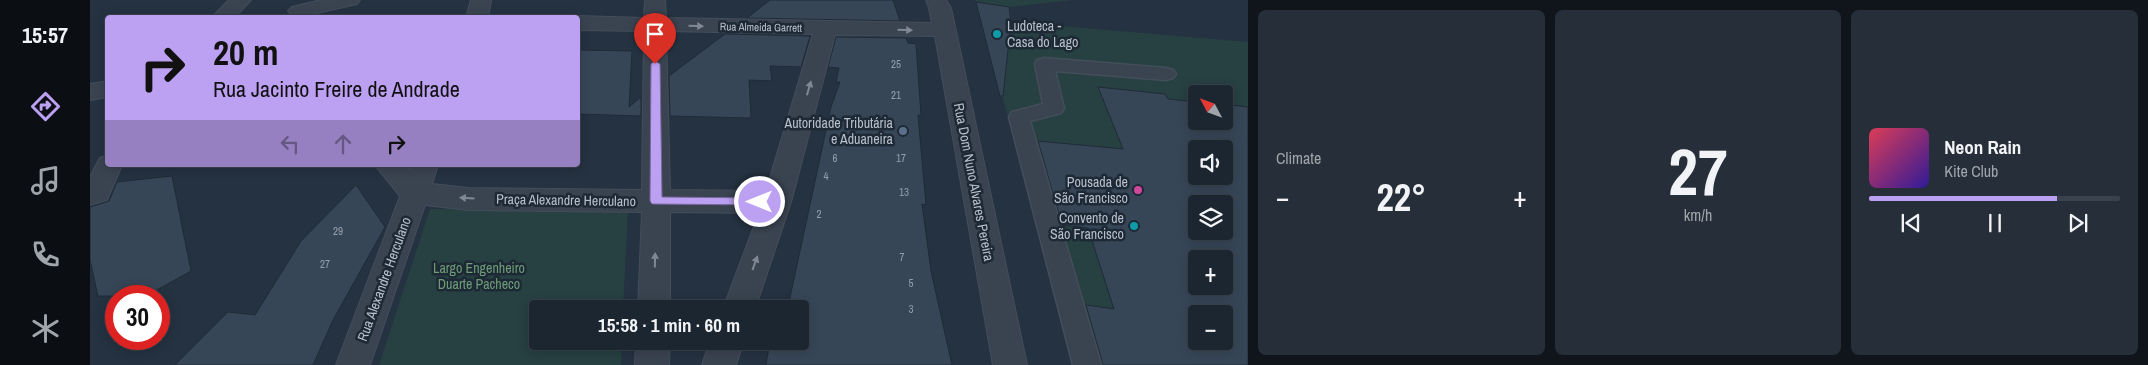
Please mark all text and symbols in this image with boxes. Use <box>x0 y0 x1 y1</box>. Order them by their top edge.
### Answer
pin <box>634 13 676 64</box>
place label: Ludoteca - Casa do Lago <box>1007 17 1078 51</box>
street label: Rua Almeida Garrett <box>720 19 803 35</box>
text: 15:57 <box>22 20 68 50</box>
icon: arrive <box>641 20 669 48</box>
one-way arrow <box>688 22 704 30</box>
one-way arrow <box>897 26 913 34</box>
marker: Ludoteca - Casa do Lago <box>991 28 1003 40</box>
text: 20 m <box>213 29 278 76</box>
icon: right <box>130 35 195 100</box>
house number: 25 <box>891 57 901 71</box>
text: Rua Jacinto Freire de Andrade <box>213 74 460 104</box>
one-way arrow <box>805 80 813 96</box>
north arrow <box>1188 85 1232 130</box>
map controls <box>1188 85 1233 350</box>
house number: 21 <box>891 88 901 102</box>
icon: directions <box>28 89 63 124</box>
street label: Rua Dom Nuno Alvares Pereira <box>950 101 998 263</box>
place label: Autoridade Tributária e Aduaneira <box>783 114 894 148</box>
marker: Autoridade Tributária e Aduaneira <box>897 125 909 137</box>
text: 27 <box>1668 128 1728 215</box>
icon: left <box>276 130 304 158</box>
icon: ahead <box>329 130 357 158</box>
icon: right <box>382 130 410 158</box>
text: Neon Rain <box>1944 134 2021 160</box>
button: sound <box>1188 140 1233 185</box>
text: Climate <box>1276 147 1321 169</box>
house number: 6 <box>832 151 838 165</box>
house number: 17 <box>896 151 906 165</box>
text: Kite Club <box>1944 160 1998 182</box>
icon: music <box>28 163 63 198</box>
house number: 4 <box>823 169 829 183</box>
text: 22° <box>1376 172 1426 223</box>
place label: Pousada de São Francisco <box>1054 173 1128 207</box>
position arrow <box>733 175 785 227</box>
text: − <box>1276 178 1289 216</box>
text: + <box>1513 178 1527 216</box>
marker: Pousada de São Francisco <box>1132 184 1144 196</box>
house number: 13 <box>899 185 909 199</box>
street label: Praça Alexandre Herculano <box>496 190 636 210</box>
one-way arrow <box>459 194 475 202</box>
button: layers <box>1188 195 1233 240</box>
text: km/h <box>1684 204 1712 226</box>
house number: 2 <box>816 207 822 221</box>
place label: Convento de São Francisco <box>1050 209 1124 243</box>
icon: previous <box>1897 209 1925 237</box>
icon: pause <box>1981 209 2009 237</box>
icon: next <box>2064 209 2092 237</box>
street label: Rua Alexandre Herculano <box>353 214 415 344</box>
marker: Convento de São Francisco <box>1128 220 1140 232</box>
house number: 29 <box>333 224 343 238</box>
icon: phone <box>28 237 63 272</box>
house number: 7 <box>899 250 905 264</box>
button: + <box>1188 250 1233 295</box>
one-way arrow <box>651 252 659 268</box>
one-way arrow <box>751 255 759 270</box>
house number: 27 <box>320 257 330 271</box>
park label: Largo Engenheiro Duarte Pacheco <box>433 259 525 293</box>
house number: 5 <box>908 276 914 290</box>
speed limit sign: 30 <box>105 285 170 350</box>
house number: 3 <box>908 302 914 316</box>
button: − <box>1188 305 1233 350</box>
icon: climate <box>28 311 63 346</box>
text: 15:58 · 1 min · 60 m <box>598 312 740 338</box>

